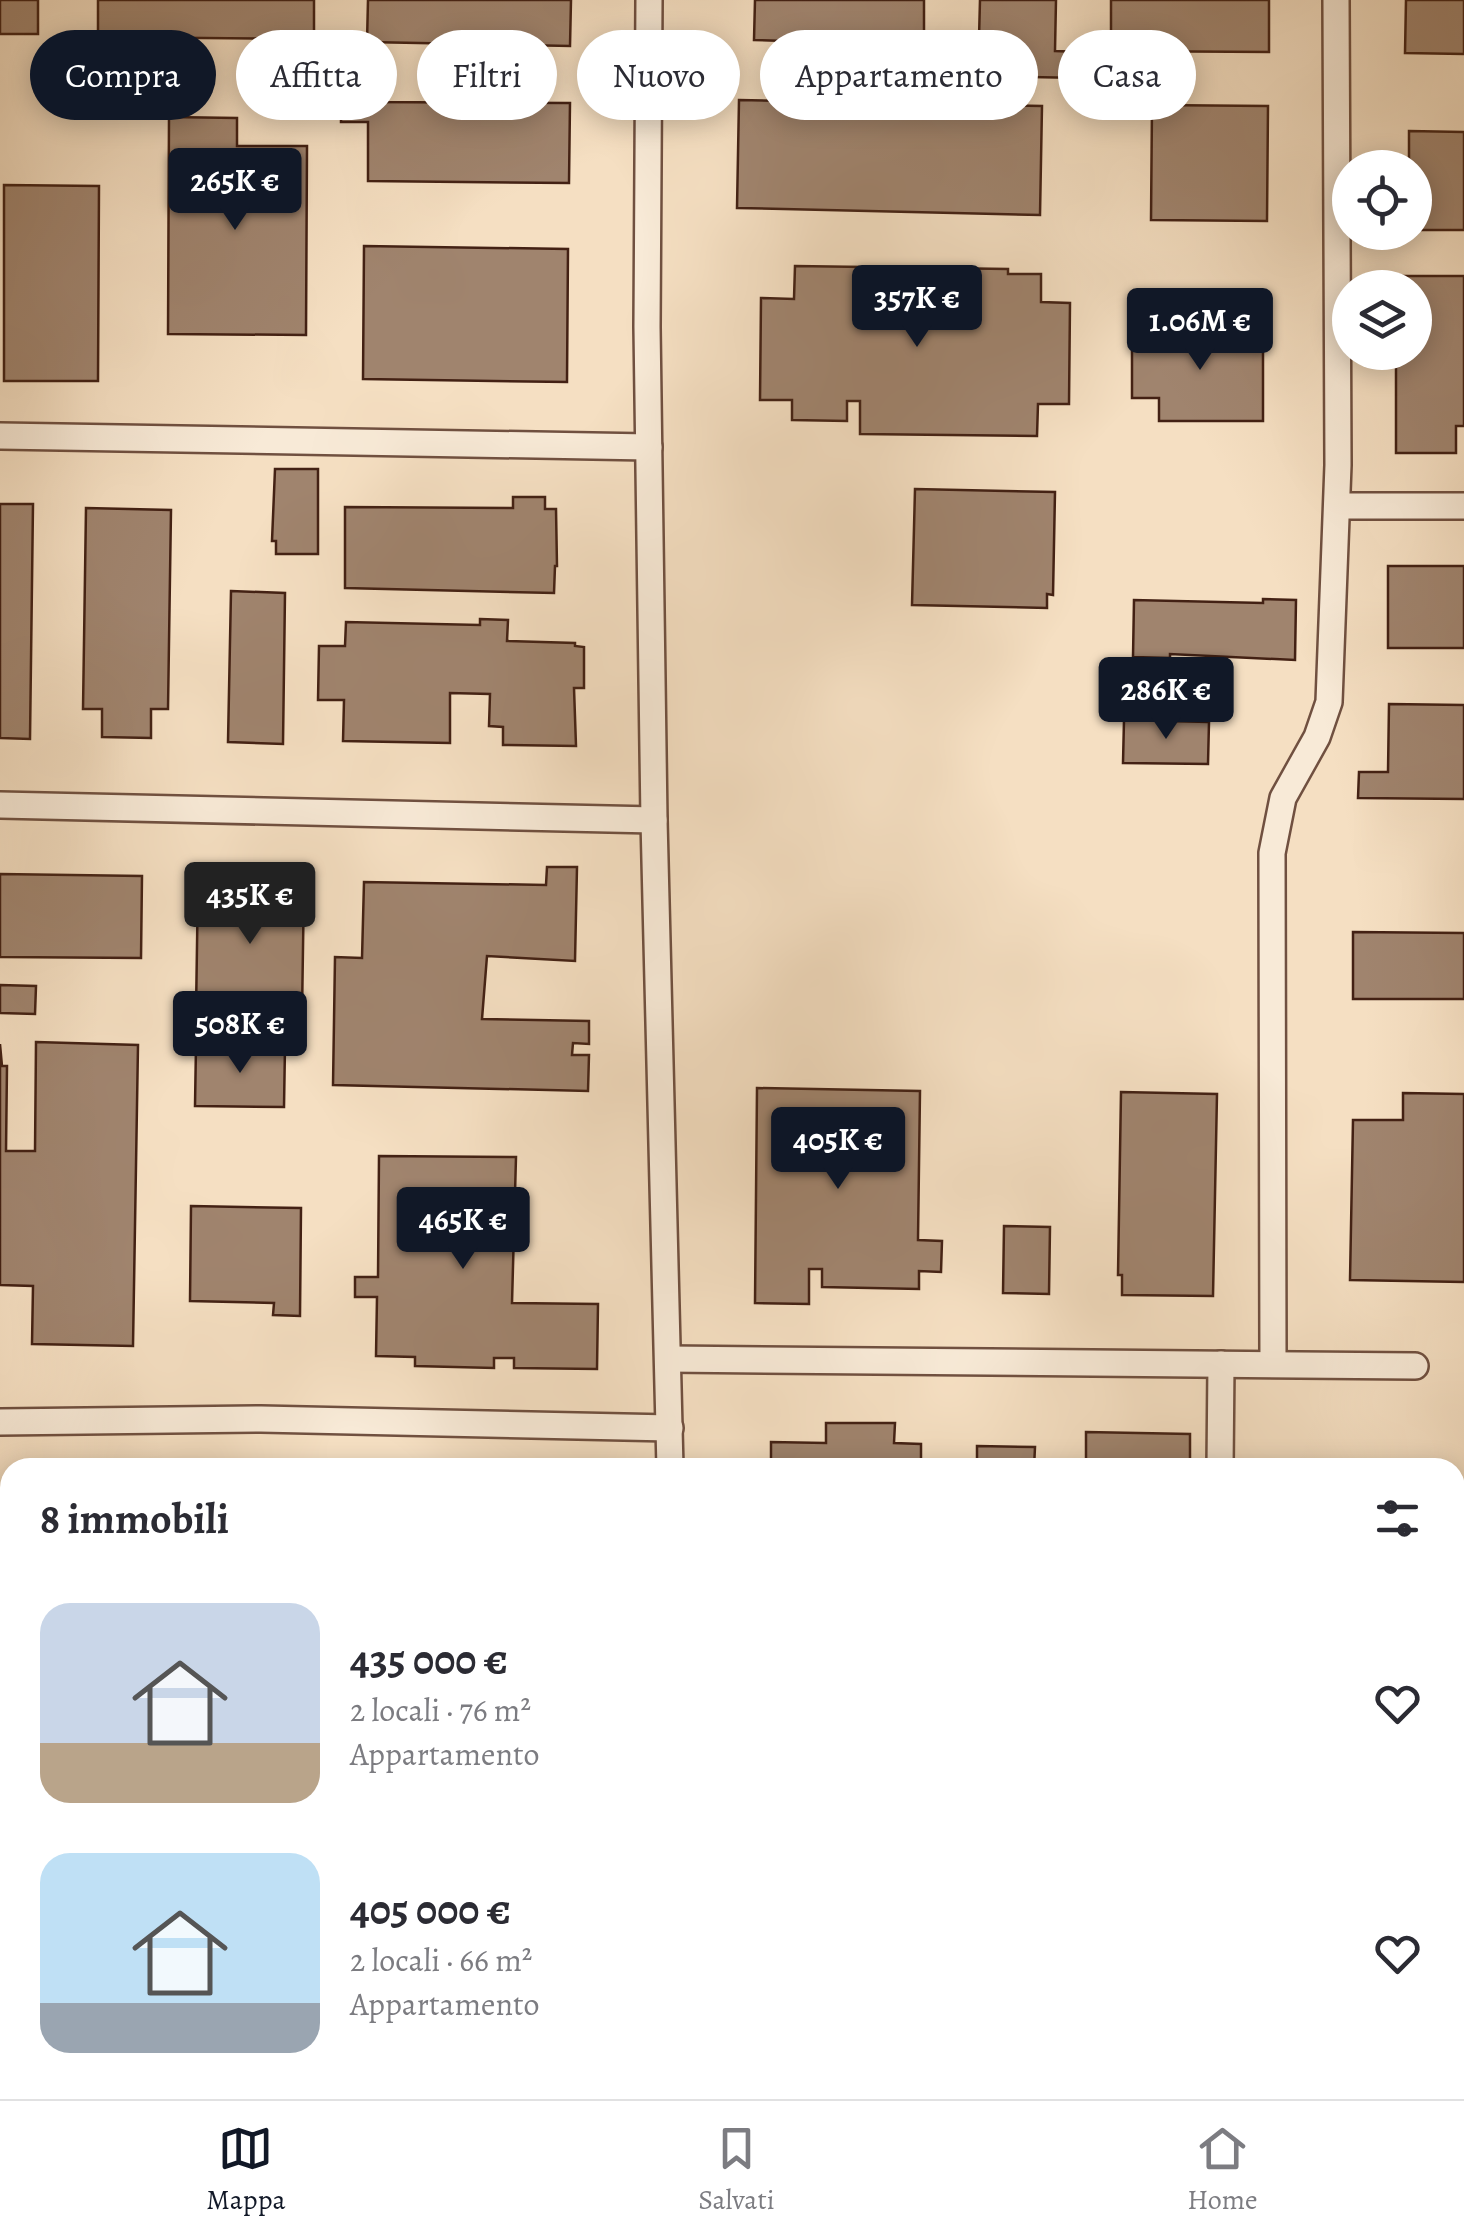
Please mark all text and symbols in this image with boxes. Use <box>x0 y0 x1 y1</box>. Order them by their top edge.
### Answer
chip: Compra <box>30 30 216 120</box>
chip: Affitta <box>236 30 397 120</box>
chip: Filtri <box>417 30 557 120</box>
chip: Nuovo <box>577 30 740 120</box>
chip: Appartamento <box>760 30 1038 120</box>
chip: Casa <box>1058 30 1196 120</box>
pin: 265K € <box>154 148 316 233</box>
map controls <box>1332 150 1432 370</box>
button: locate <box>1332 150 1432 250</box>
text: 265K € <box>190 158 280 202</box>
pin: 357K € <box>836 265 998 350</box>
button: layers <box>1332 270 1432 370</box>
text: 357K € <box>874 275 960 319</box>
pin: 1.06M € <box>1108 288 1292 373</box>
text: 1.06M € <box>1149 298 1251 342</box>
pin: 286K € <box>1085 657 1247 742</box>
text: 286K € <box>1121 667 1211 711</box>
pin: 435K € <box>169 862 331 947</box>
text: 435K € <box>206 872 294 916</box>
pin: 508K € <box>159 991 321 1076</box>
text: 508K € <box>195 1001 285 1045</box>
pin: 405K € <box>757 1107 919 1192</box>
text: 405K € <box>793 1117 883 1161</box>
pin: 465K € <box>382 1187 544 1272</box>
text: 465K € <box>419 1197 507 1241</box>
text: 8 immobili <box>40 1490 229 1547</box>
icon: filters <box>1370 1491 1425 1546</box>
text: 435 000 € <box>350 1631 508 1688</box>
icon: home <box>120 1643 240 1763</box>
icon: heart <box>1370 1676 1425 1731</box>
text: 2 locali · 76 m² <box>350 1688 531 1732</box>
text: Appartamento <box>350 1732 539 1776</box>
text: 405 000 € <box>350 1881 511 1938</box>
icon: home <box>120 1893 240 2013</box>
icon: heart <box>1370 1926 1425 1981</box>
text: 2 locali · 66 m² <box>350 1938 532 1982</box>
text: Appartamento <box>350 1982 539 2026</box>
tab: Mappa <box>206 2121 285 2219</box>
tab: Salvati <box>698 2121 775 2219</box>
tab: Home <box>1187 2121 1258 2219</box>

